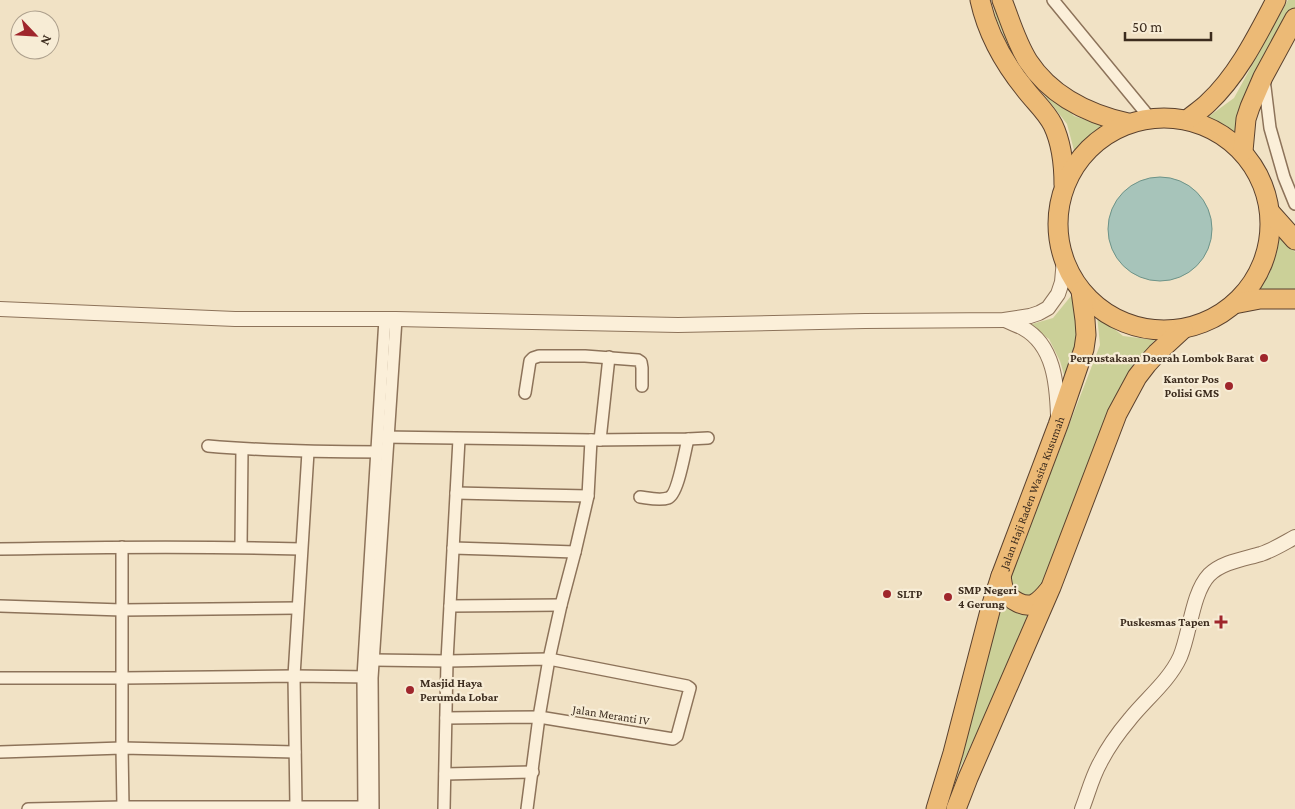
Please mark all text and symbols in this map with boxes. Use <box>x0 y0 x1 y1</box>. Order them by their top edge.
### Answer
north arrow <box>10 10 60 60</box>
scale bar <box>1125 10 1211 42</box>
text: 50 m <box>1132 19 1162 35</box>
text: N <box>37 33 56 49</box>
place label: Perpustakaan Daerah Lombok Barat <box>1070 351 1255 365</box>
marker: Perpustakaan Daerah Lombok Barat <box>1258 352 1270 364</box>
place label: Kantor Pos Polisi GMS <box>1164 372 1219 400</box>
marker: Kantor Pos Polisi GMS <box>1223 380 1235 392</box>
street label: Jalan Haji Raden Wasita Kusumah <box>997 414 1068 572</box>
place label: SMP Negeri 4 Gerung <box>958 583 1017 611</box>
place label: SLTP <box>897 587 923 601</box>
marker: SLTP <box>881 588 893 600</box>
marker: SMP Negeri 4 Gerung <box>942 591 954 603</box>
place label: Puskesmas Tapen <box>1120 615 1210 629</box>
marker: Puskesmas Tapen <box>1214 615 1228 629</box>
place label: Masjid Haya Perumda Lobar <box>420 676 499 704</box>
marker: Masjid Haya Perumda Lobar <box>404 684 416 696</box>
street label: Jalan Meranti IV <box>571 702 651 728</box>

